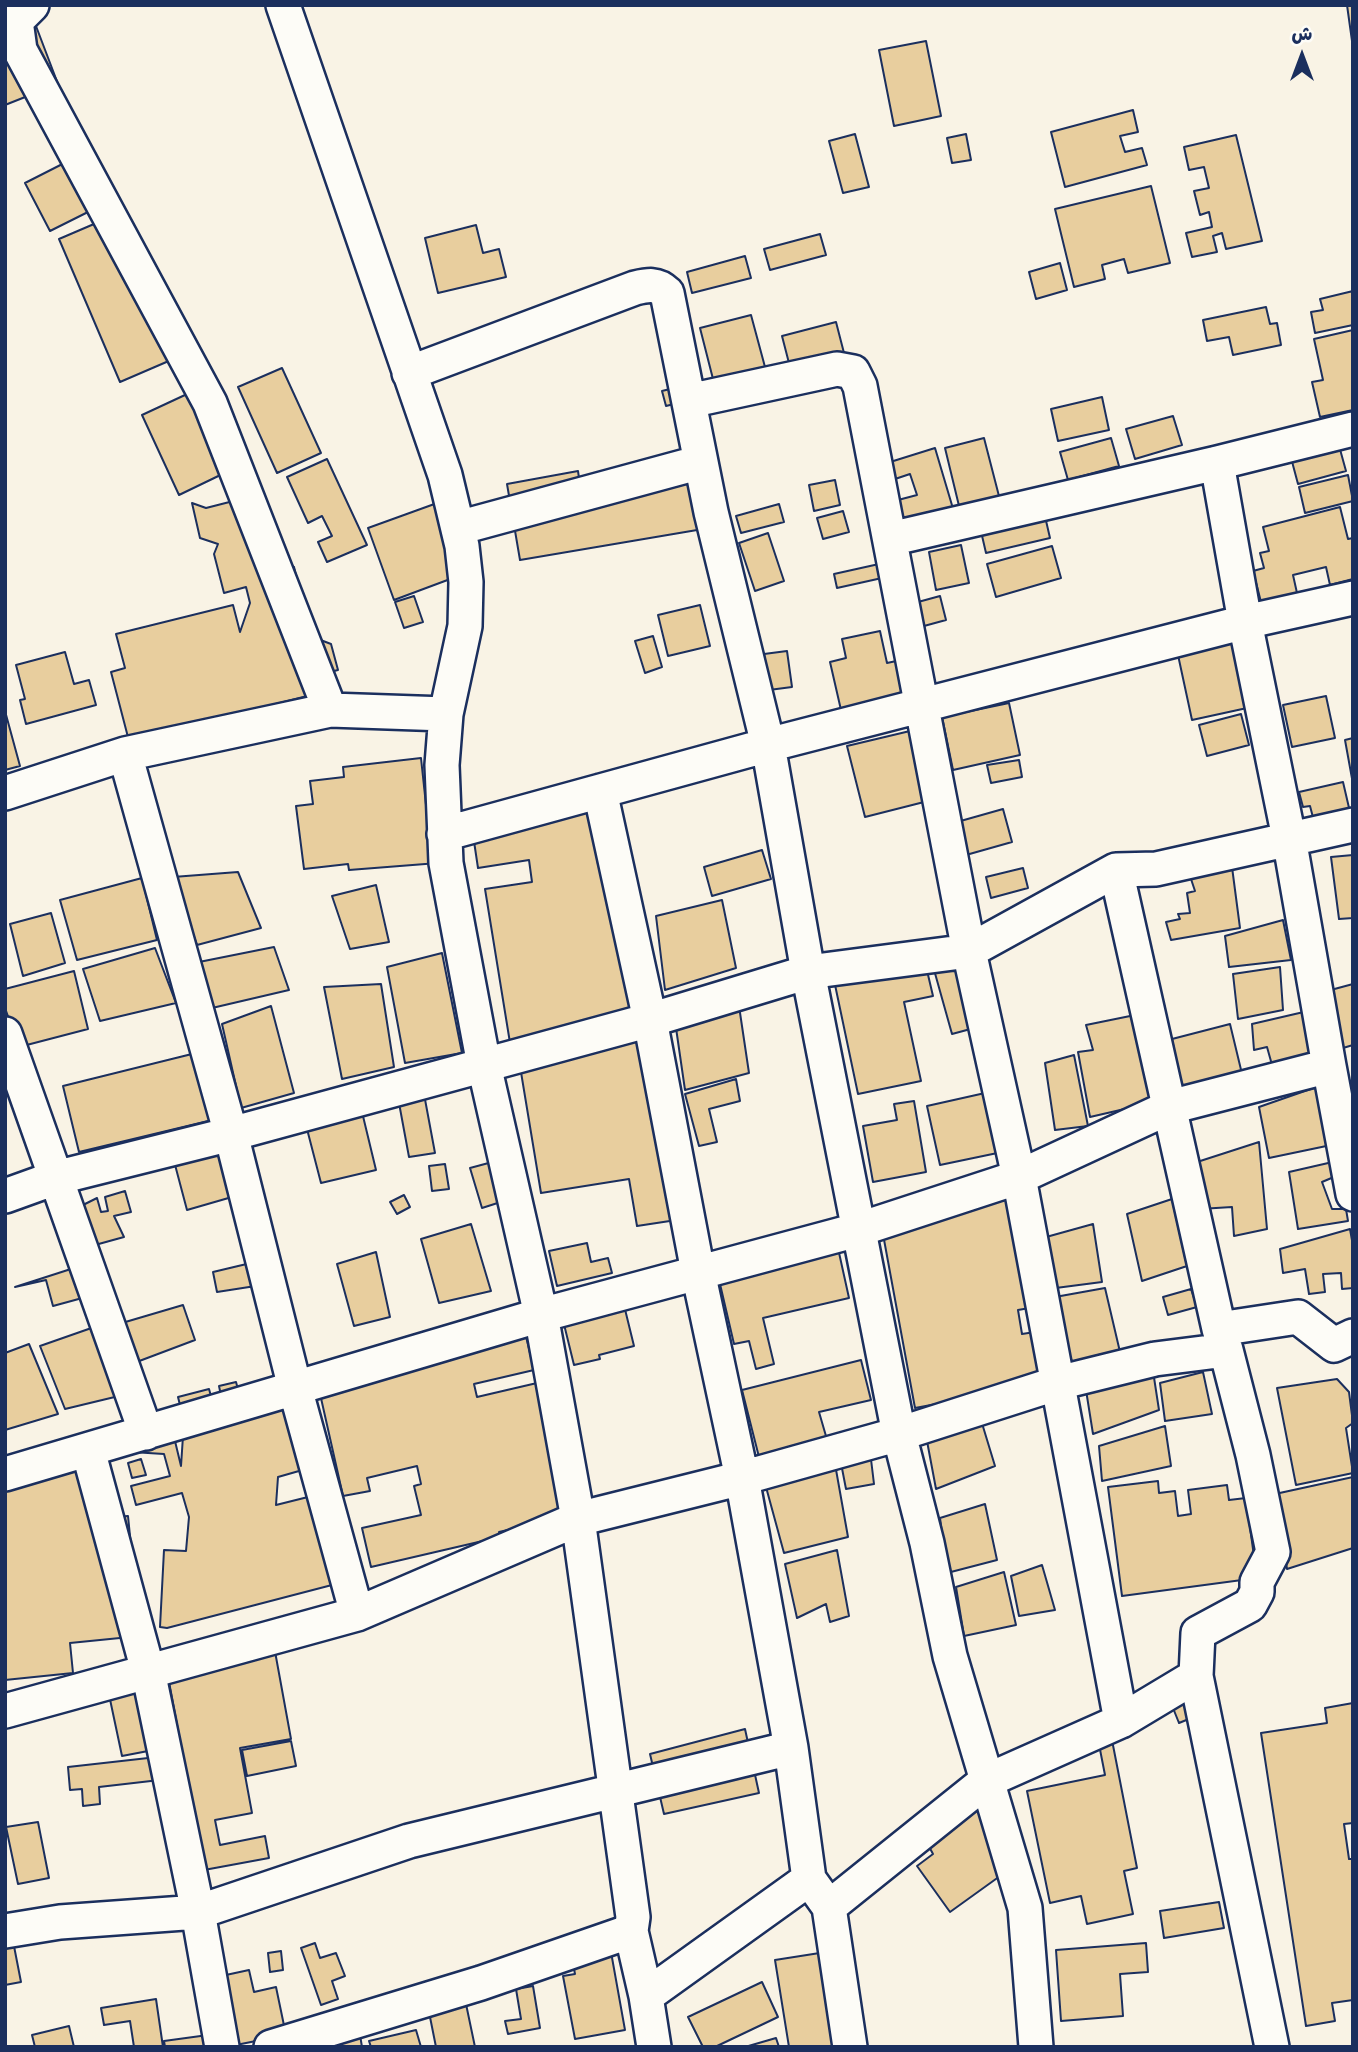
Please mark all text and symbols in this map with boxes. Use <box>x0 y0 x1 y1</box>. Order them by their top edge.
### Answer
north arrow <box>1267 21 1337 91</box>
text: ش <box>1292 22 1312 47</box>

